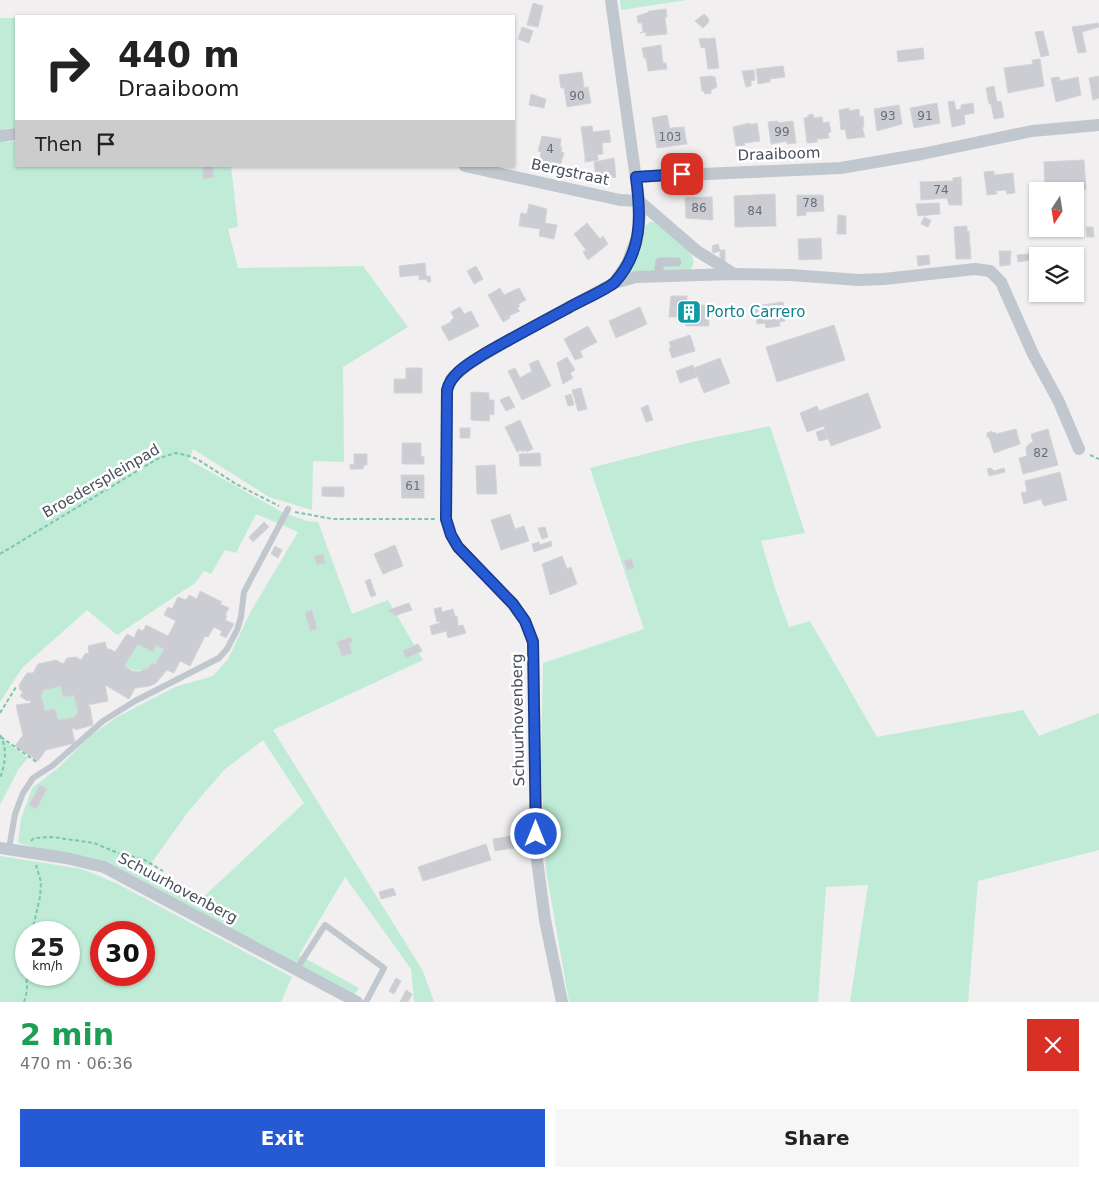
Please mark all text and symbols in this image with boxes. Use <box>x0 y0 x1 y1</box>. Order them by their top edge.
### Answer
icon: right <box>35 35 100 100</box>
text: 440 m <box>118 35 240 75</box>
text: Draaiboom <box>118 76 239 101</box>
house number: 90 <box>569 89 585 103</box>
house number: 93 <box>880 109 896 123</box>
house number: 91 <box>917 109 933 123</box>
house number: 99 <box>774 125 790 139</box>
icon: arrive <box>92 130 120 158</box>
house number: 103 <box>659 130 681 144</box>
text: Then <box>35 133 82 155</box>
house number: 4 <box>546 142 554 156</box>
street label: Draaiboom <box>737 144 821 164</box>
pin <box>661 153 703 195</box>
street label: Bergstraat <box>529 155 611 189</box>
icon: arrive <box>668 160 696 188</box>
north arrow <box>1029 182 1084 238</box>
map controls <box>1029 182 1084 302</box>
house number: 74 <box>933 183 949 197</box>
house number: 78 <box>802 196 818 210</box>
house number: 86 <box>691 201 707 215</box>
house number: 84 <box>747 204 763 218</box>
button: layers <box>1029 247 1084 302</box>
building icon: Porto Carrero <box>676 299 702 325</box>
place label: Porto Carrero <box>706 303 805 321</box>
street label: Broederspleinpad <box>39 440 163 522</box>
house number: 82 <box>1033 446 1049 460</box>
house number: 61 <box>405 479 421 493</box>
street label: Schuurhovenberg <box>508 654 528 786</box>
position arrow <box>509 807 561 859</box>
street label: Schuurhovenberg <box>115 849 241 927</box>
speed limit sign: 30 <box>90 921 155 986</box>
text: 25 <box>30 933 65 962</box>
text: km/h <box>32 959 63 973</box>
text: 2 min <box>20 1017 114 1052</box>
button: close <box>1027 1019 1079 1071</box>
text: 470 m · 06:36 <box>20 1054 133 1073</box>
button: Exit <box>20 1109 545 1167</box>
button: Share <box>555 1109 1079 1167</box>

